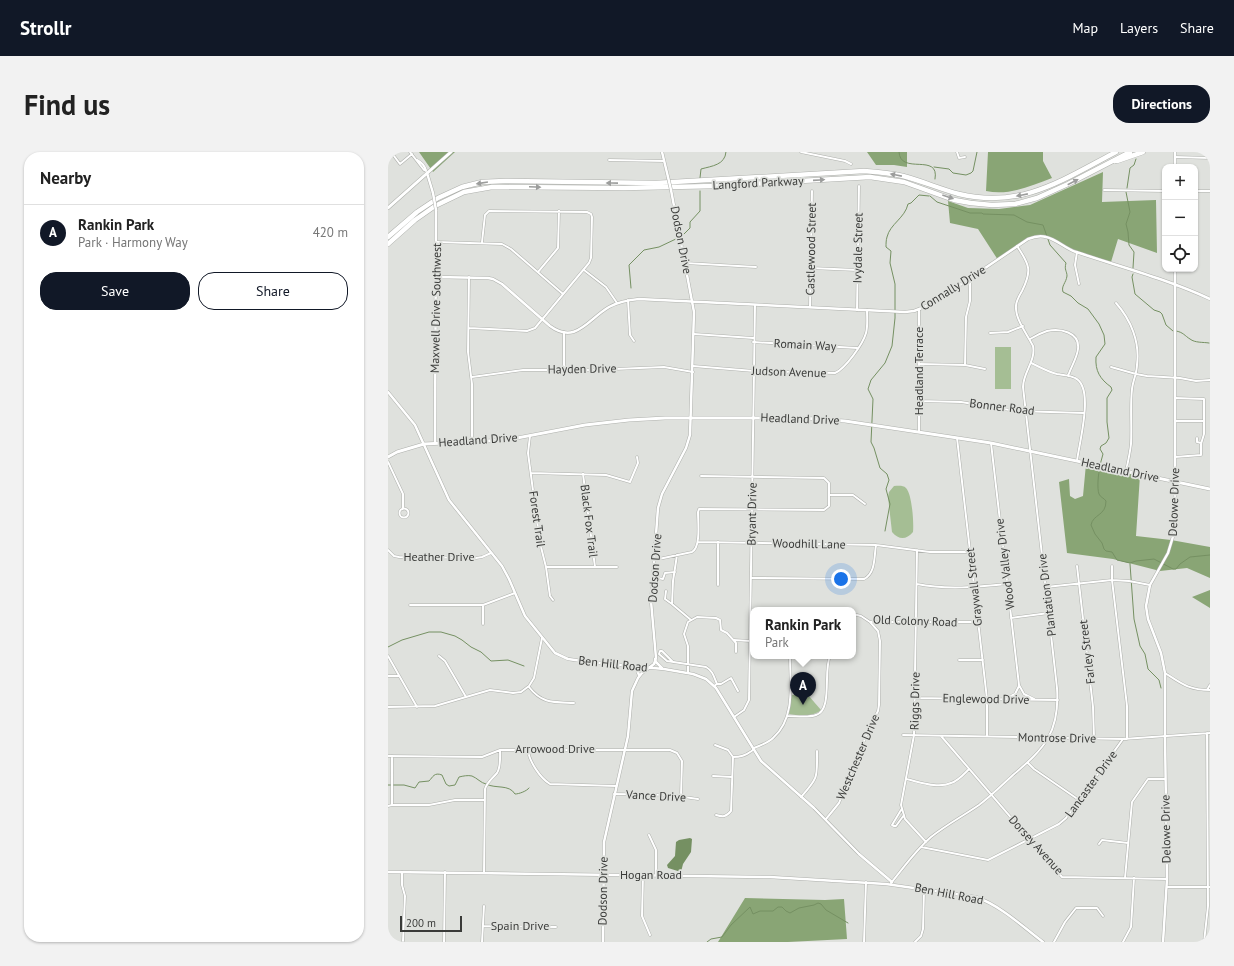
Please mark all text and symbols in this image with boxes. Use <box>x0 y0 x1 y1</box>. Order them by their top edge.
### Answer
text: Strollr <box>20 16 71 40</box>
text: Map <box>1072 19 1098 37</box>
text: Layers <box>1120 19 1158 37</box>
text: Share <box>1180 19 1214 37</box>
button: Directions <box>1113 85 1210 123</box>
text: Find us <box>24 86 110 123</box>
map controls <box>1162 164 1198 272</box>
button: + <box>1162 164 1198 200</box>
text: Nearby <box>40 167 91 189</box>
one-way arrow <box>890 171 902 177</box>
street label: Langford Parkway <box>712 173 804 192</box>
one-way arrow <box>813 176 825 183</box>
one-way arrow <box>1067 179 1078 185</box>
one-way arrow <box>476 180 488 186</box>
one-way arrow <box>605 180 618 186</box>
one-way arrow <box>529 183 541 190</box>
one-way arrow <box>1016 192 1028 198</box>
one-way arrow <box>942 195 954 201</box>
button: − <box>1162 200 1198 236</box>
street label: Castlewood Street <box>802 202 819 296</box>
street label: Dodson Drive <box>668 205 695 275</box>
street label: Ivydale Street <box>849 212 866 284</box>
text: Rankin Park <box>78 215 154 234</box>
text: A <box>49 224 57 241</box>
text: 420 m <box>313 224 348 241</box>
text: Park · Harmony Way <box>78 234 188 251</box>
button: locate <box>1162 236 1198 272</box>
street label: Maxwell Drive Southwest <box>427 243 444 373</box>
street label: Connally Drive <box>917 262 988 314</box>
button: Save <box>40 272 190 310</box>
button: Share <box>198 272 348 310</box>
street label: Headland Terrace <box>911 327 926 415</box>
street label: Romain Way <box>773 335 837 354</box>
street label: Hayden Drive <box>547 360 617 377</box>
street label: Judson Avenue <box>750 363 827 380</box>
street label: Bonner Road <box>969 395 1035 418</box>
street label: Headland Drive <box>760 410 840 427</box>
street label: Headland Drive <box>438 429 518 450</box>
street label: Headland Drive <box>1080 454 1160 485</box>
street label: Delowe Drive <box>1165 467 1182 537</box>
street label: Bryant Drive <box>743 482 760 546</box>
street label: Black Fox Trail <box>578 483 601 559</box>
street label: Forest Trail <box>526 490 549 549</box>
street label: Wood Valley Drive <box>991 518 1018 611</box>
street label: Dodson Drive <box>645 533 664 603</box>
street label: Woodhill Lane <box>772 535 846 552</box>
street label: Graywall Street <box>962 547 985 627</box>
street label: Heather Drive <box>403 549 475 564</box>
street label: Plantation Drive <box>1034 553 1059 637</box>
your location <box>831 569 851 589</box>
popup <box>750 607 856 659</box>
street label: Old Colony Road <box>873 612 958 629</box>
text: Rankin Park <box>765 615 841 634</box>
street label: Farley Street <box>1075 619 1098 685</box>
text: Park <box>765 634 789 651</box>
street label: Ben Hill Road <box>578 652 649 675</box>
pin: A <box>790 672 816 705</box>
street label: Riggs Drive <box>906 672 923 730</box>
street label: Englewood Drive <box>942 690 1030 707</box>
street label: Westchester Drive <box>833 712 882 802</box>
street label: Montrose Drive <box>1018 729 1096 746</box>
street label: Arrowood Drive <box>515 741 595 756</box>
street label: Lancaster Drive <box>1061 747 1120 820</box>
street label: Vance Drive <box>625 786 686 805</box>
street label: Delowe Drive <box>1157 795 1174 863</box>
street label: Dorsey Avenue <box>1006 812 1067 877</box>
street label: Dodson Drive <box>594 856 611 926</box>
street label: Hogan Road <box>620 867 682 882</box>
street label: Ben Hill Road <box>913 879 985 908</box>
scale bar <box>400 914 462 933</box>
text: 200 m <box>406 916 436 930</box>
street label: Spain Drive <box>491 918 549 933</box>

